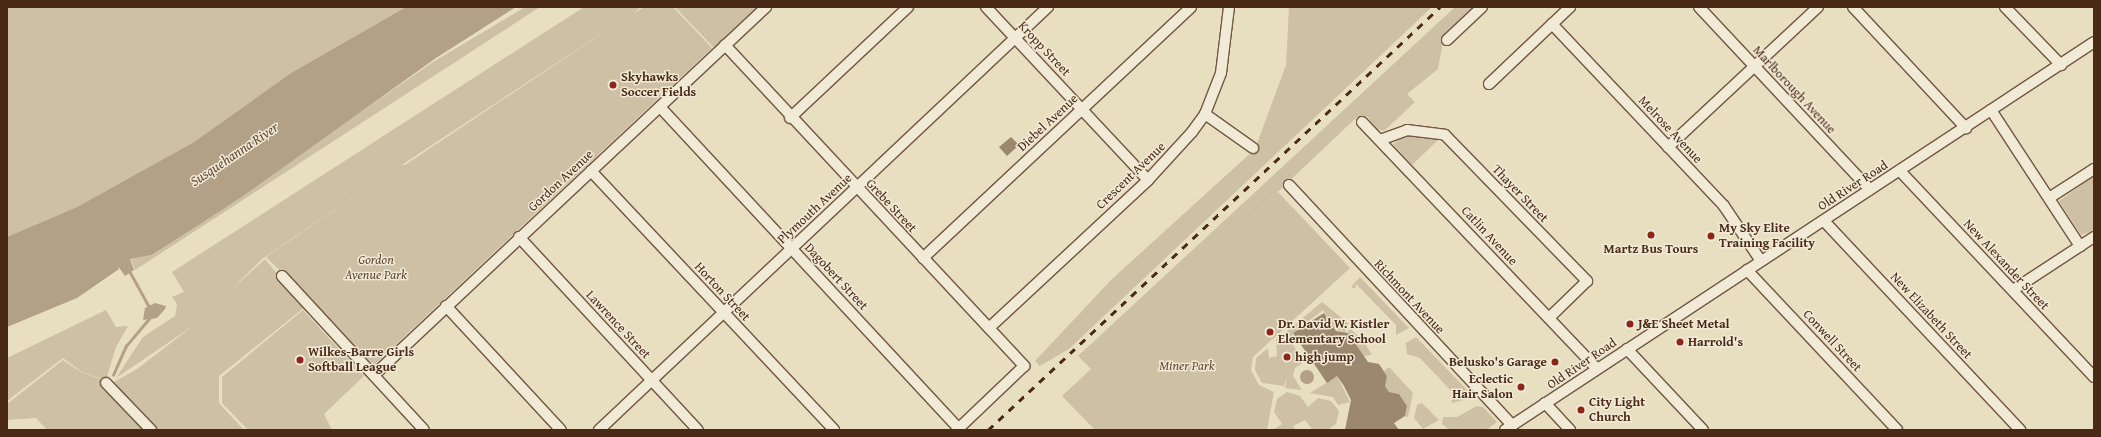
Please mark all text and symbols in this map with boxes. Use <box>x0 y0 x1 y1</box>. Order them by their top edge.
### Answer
street label: Kropp Street <box>1015 18 1073 80</box>
street label: Marlborough Avenue <box>1749 43 1839 137</box>
place label: Skyhawks Soccer Fields <box>621 70 696 101</box>
marker: Skyhawks Soccer Fields <box>608 80 618 90</box>
street label: Diebel Avenue <box>1015 91 1081 155</box>
street label: Melrose Avenue <box>1635 93 1705 167</box>
water label: Susquehanna River <box>187 118 281 190</box>
street label: Crescent Avenue <box>1093 139 1169 213</box>
street label: Gordon Avenue <box>525 147 597 215</box>
street label: Old River Road <box>1815 158 1891 214</box>
street label: Thayer Street <box>1489 162 1551 226</box>
street label: Plymouth Avenue <box>775 171 855 247</box>
street label: Grebe Street <box>862 176 920 236</box>
street label: Catlin Avenue <box>1458 203 1520 269</box>
street label: New Alexander Street <box>1960 216 2052 314</box>
place label: My Sky Elite Training Facility <box>1719 221 1815 252</box>
marker: Martz Bus Tours <box>1646 230 1656 240</box>
marker: My Sky Elite Training Facility <box>1706 231 1716 241</box>
street label: Dagobert Street <box>801 240 871 314</box>
place label: Martz Bus Tours <box>1604 241 1698 257</box>
park label: Gordon Avenue Park <box>345 253 407 284</box>
street label: Richmont Avenue <box>1371 257 1447 337</box>
street label: Horton Street <box>691 259 753 325</box>
street label: New Elizabeth Street <box>1887 269 1975 363</box>
street label: Lawrence Street <box>582 288 654 362</box>
street label: Conwell Street <box>1799 307 1865 375</box>
place label: J&E Sheet Metal <box>1638 316 1730 332</box>
place label: Dr. David W. Kistler Elementary School <box>1278 317 1389 348</box>
marker: J&E Sheet Metal <box>1625 319 1635 329</box>
marker: Dr. David W. Kistler Elementary School <box>1265 327 1275 337</box>
place label: Harrold's <box>1688 334 1743 350</box>
street label: Old River Road <box>1544 335 1620 393</box>
marker: Harrold's <box>1675 337 1685 347</box>
place label: Wilkes-Barre Girls Softball League <box>308 345 414 376</box>
place label: high jump <box>1295 349 1354 365</box>
marker: high jump <box>1282 352 1292 362</box>
place label: Belusko's Garage <box>1449 354 1547 370</box>
marker: Wilkes-Barre Girls Softball League <box>295 355 305 365</box>
marker: Belusko's Garage <box>1550 357 1560 367</box>
park label: Miner Park <box>1159 358 1215 374</box>
place label: Eclectic Hair Salon <box>1452 372 1513 403</box>
marker: Eclectic Hair Salon <box>1516 382 1526 392</box>
place label: City Light Church <box>1589 395 1645 426</box>
marker: City Light Church <box>1576 405 1586 415</box>

